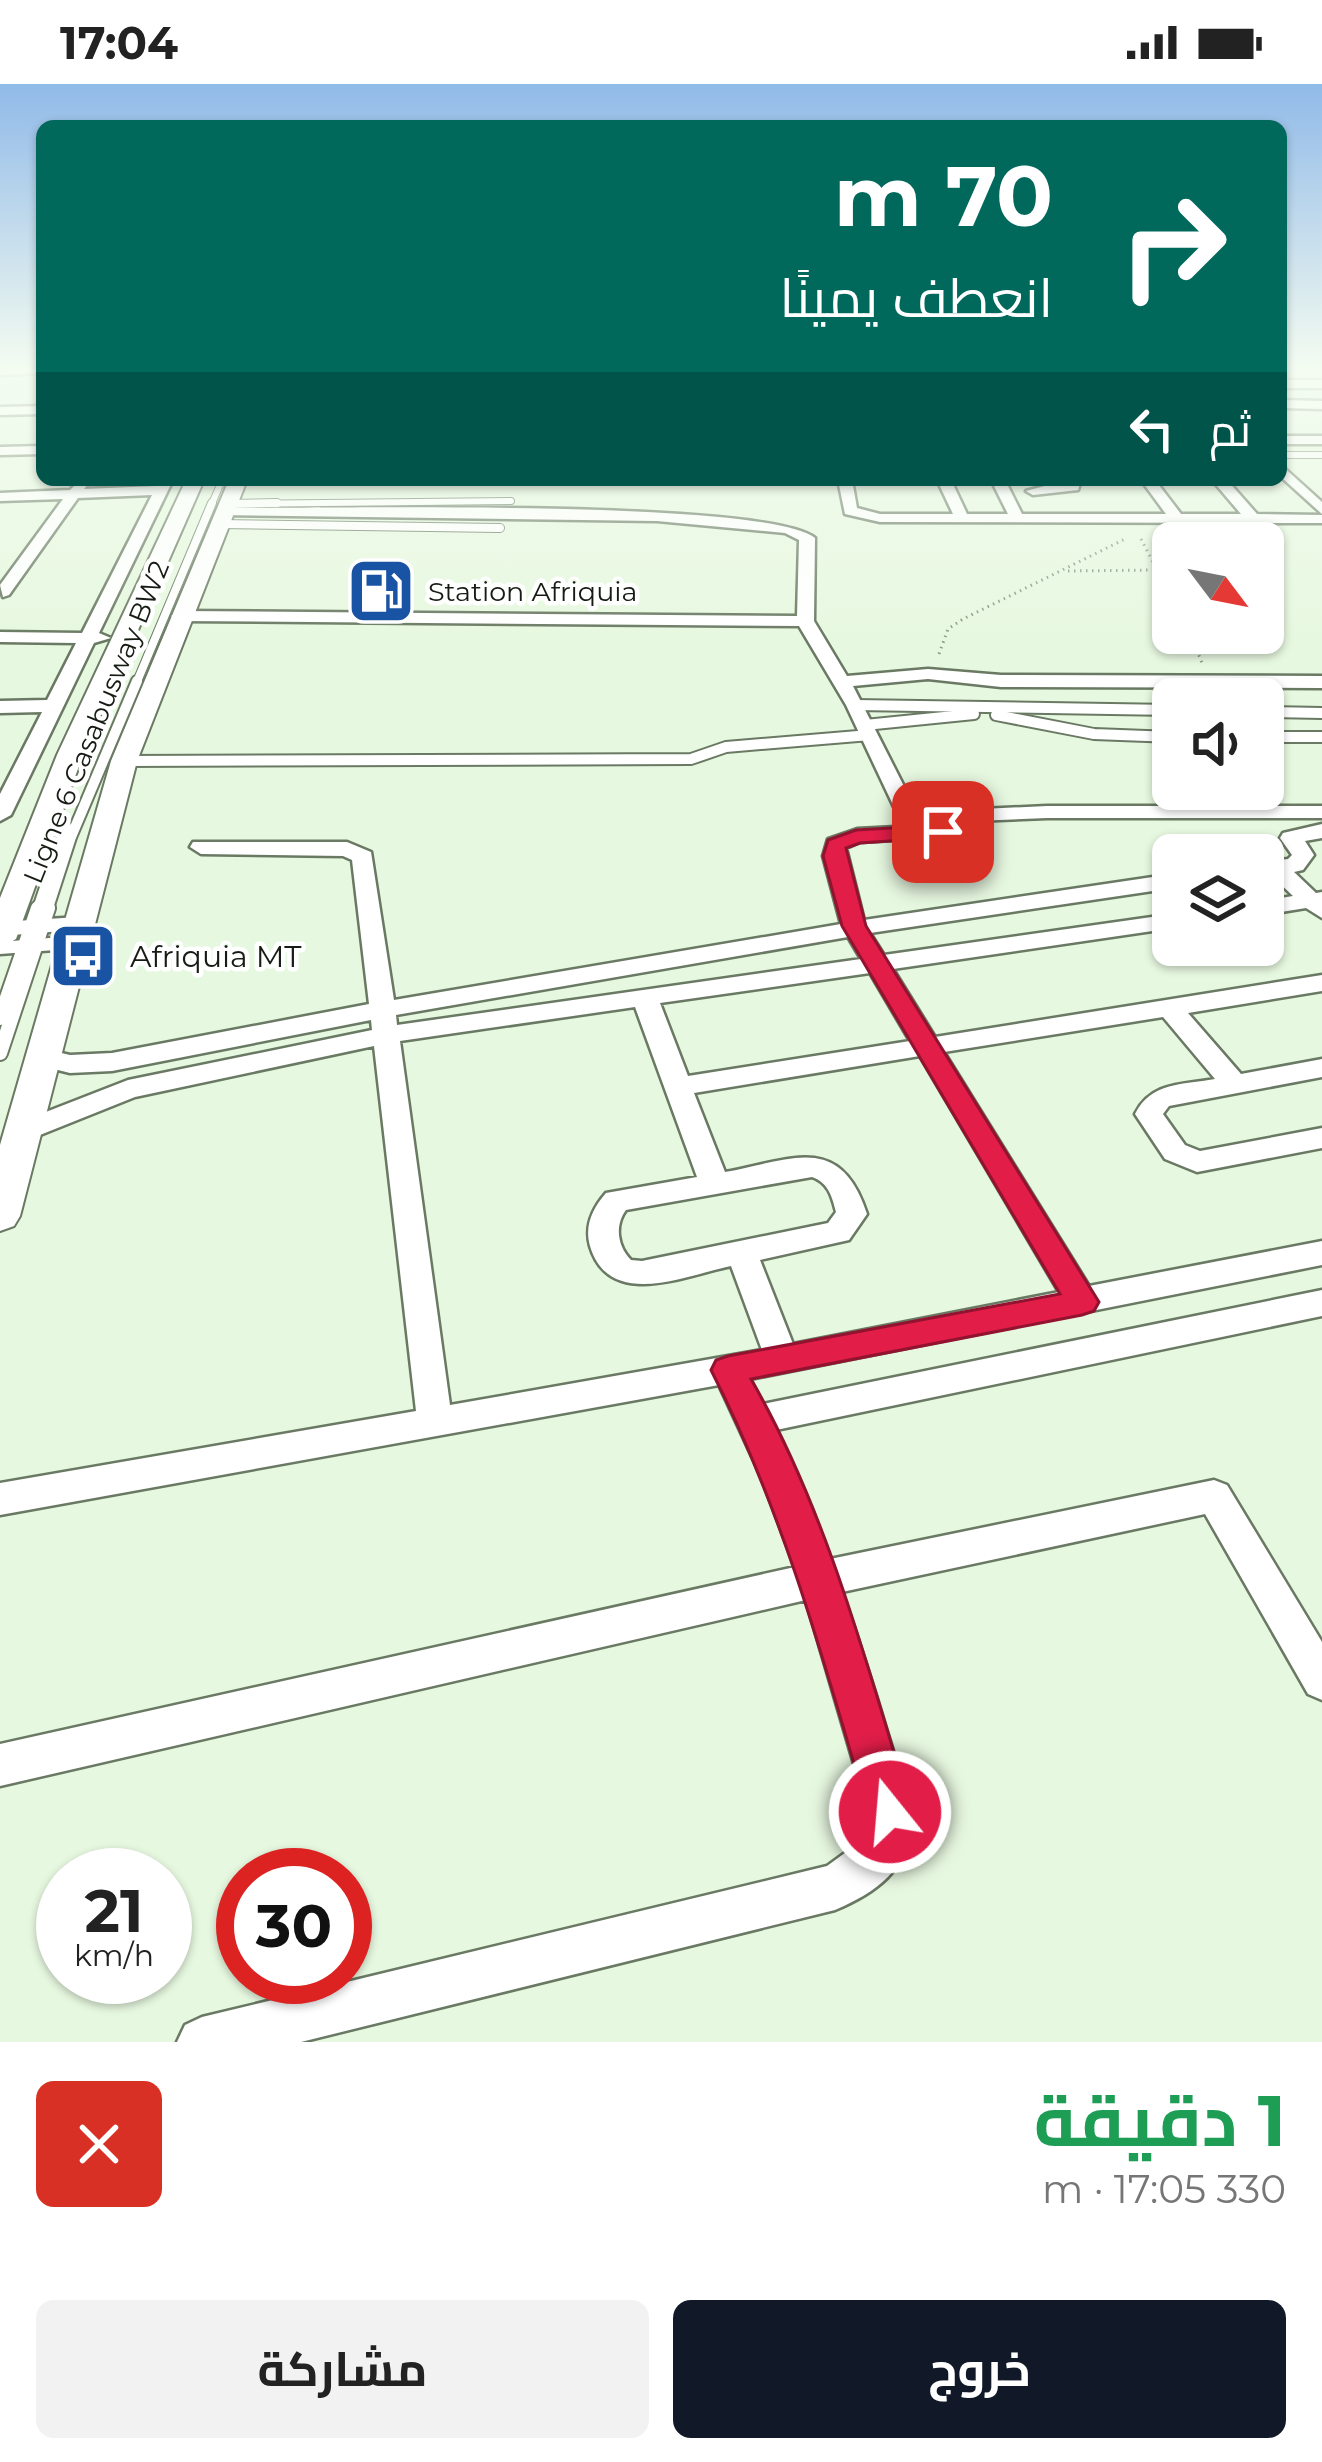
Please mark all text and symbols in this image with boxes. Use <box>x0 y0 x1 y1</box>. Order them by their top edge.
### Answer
text: 17:04 <box>60 15 178 70</box>
text: 70 m <box>834 145 1053 247</box>
icon: right <box>1095 168 1251 324</box>
text: انعطف يمينًا <box>780 265 1053 331</box>
icon: left <box>1119 396 1185 462</box>
text: ثم <box>1209 402 1251 457</box>
north arrow <box>1152 522 1284 654</box>
map controls <box>1152 522 1284 966</box>
street label: Ligne 6 Casabusway BW2 <box>16 556 176 888</box>
fuel station icon: Station Afriquia <box>346 556 416 626</box>
place label: Station Afriquia <box>428 575 637 608</box>
button: sound <box>1152 678 1284 810</box>
pin <box>892 781 994 883</box>
icon: arrive <box>910 799 976 865</box>
button: layers <box>1152 834 1284 966</box>
bus stop icon: Afriquia MT <box>48 921 118 991</box>
place label: Afriquia MT <box>130 938 302 975</box>
position arrow <box>827 1749 953 1875</box>
speed limit sign: 30 <box>216 1848 372 2004</box>
text: 21 <box>85 1874 143 1947</box>
text: km/h <box>74 1937 154 1974</box>
text: 1 دقيقة <box>1034 2076 1286 2164</box>
button: close <box>36 2081 162 2207</box>
text: 330 m · 17:05 <box>1042 2165 1286 2213</box>
button: مشاركة <box>36 2300 649 2438</box>
button: خروج <box>673 2300 1286 2438</box>

